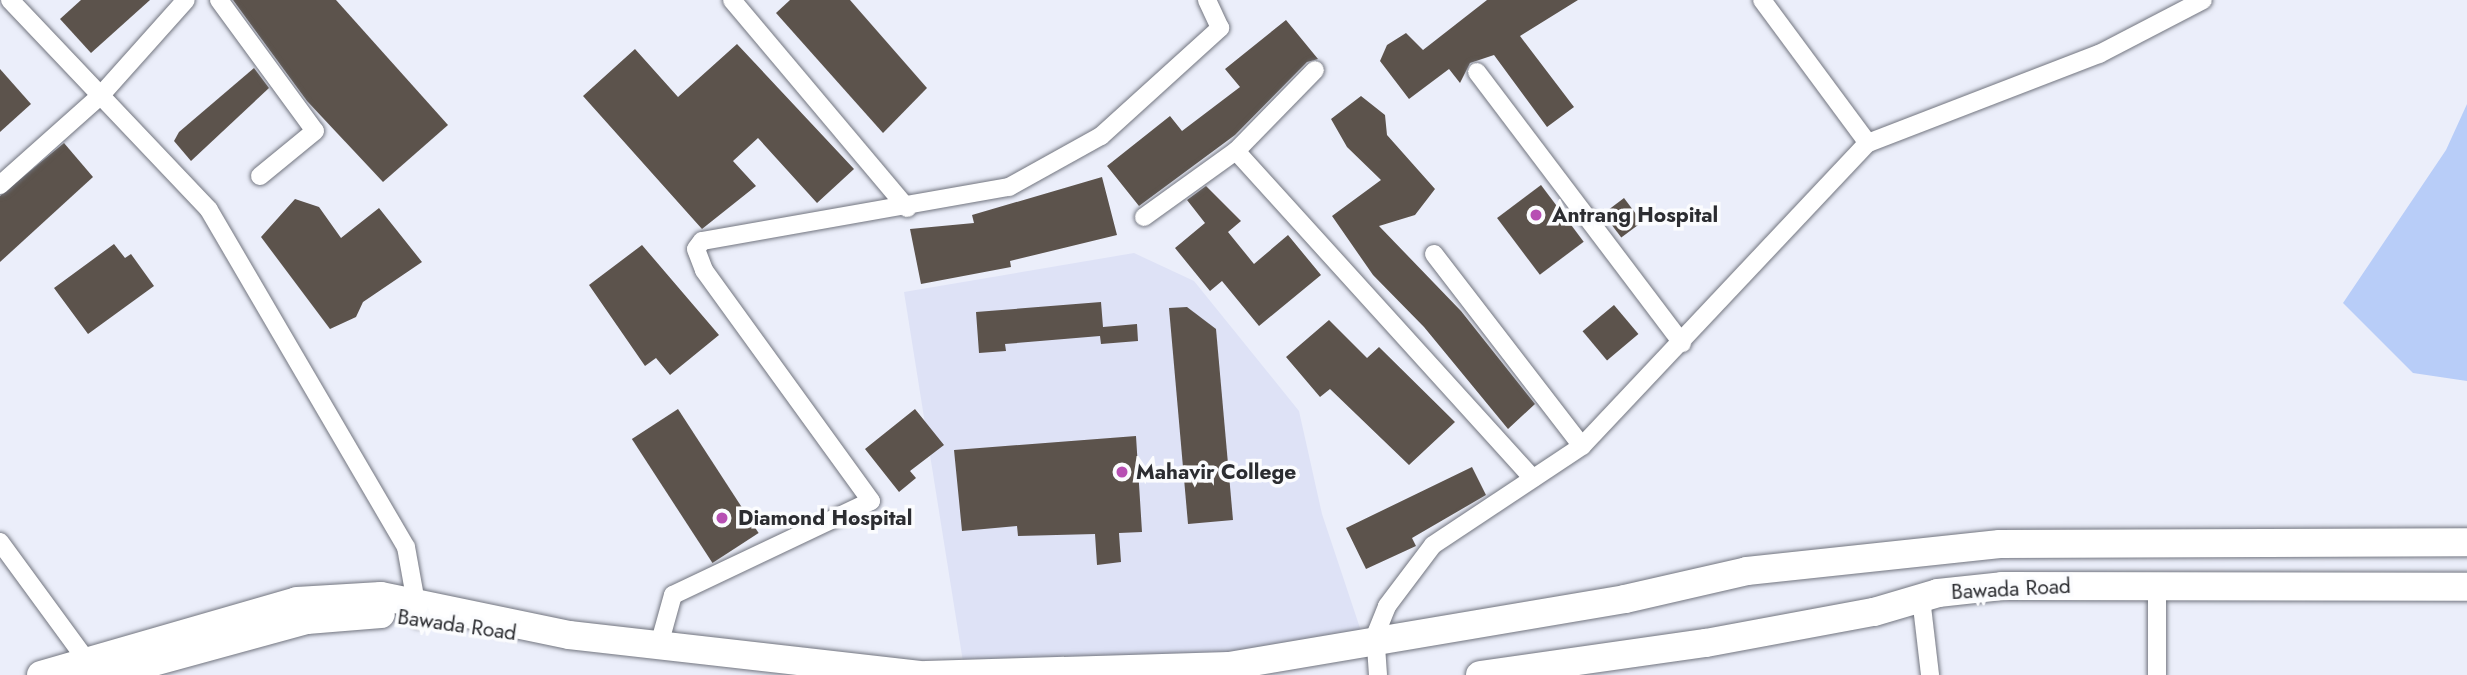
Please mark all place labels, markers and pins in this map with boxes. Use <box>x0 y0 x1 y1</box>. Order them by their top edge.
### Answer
place label: Antrang Hospital <box>1552 202 1718 228</box>
marker: Antrang Hospital <box>1526 205 1546 225</box>
place label: Mahavir College <box>1136 459 1296 485</box>
marker: Mahavir College <box>1114 464 1130 480</box>
place label: Diamond Hospital <box>738 505 912 531</box>
marker: Diamond Hospital <box>712 508 732 528</box>

